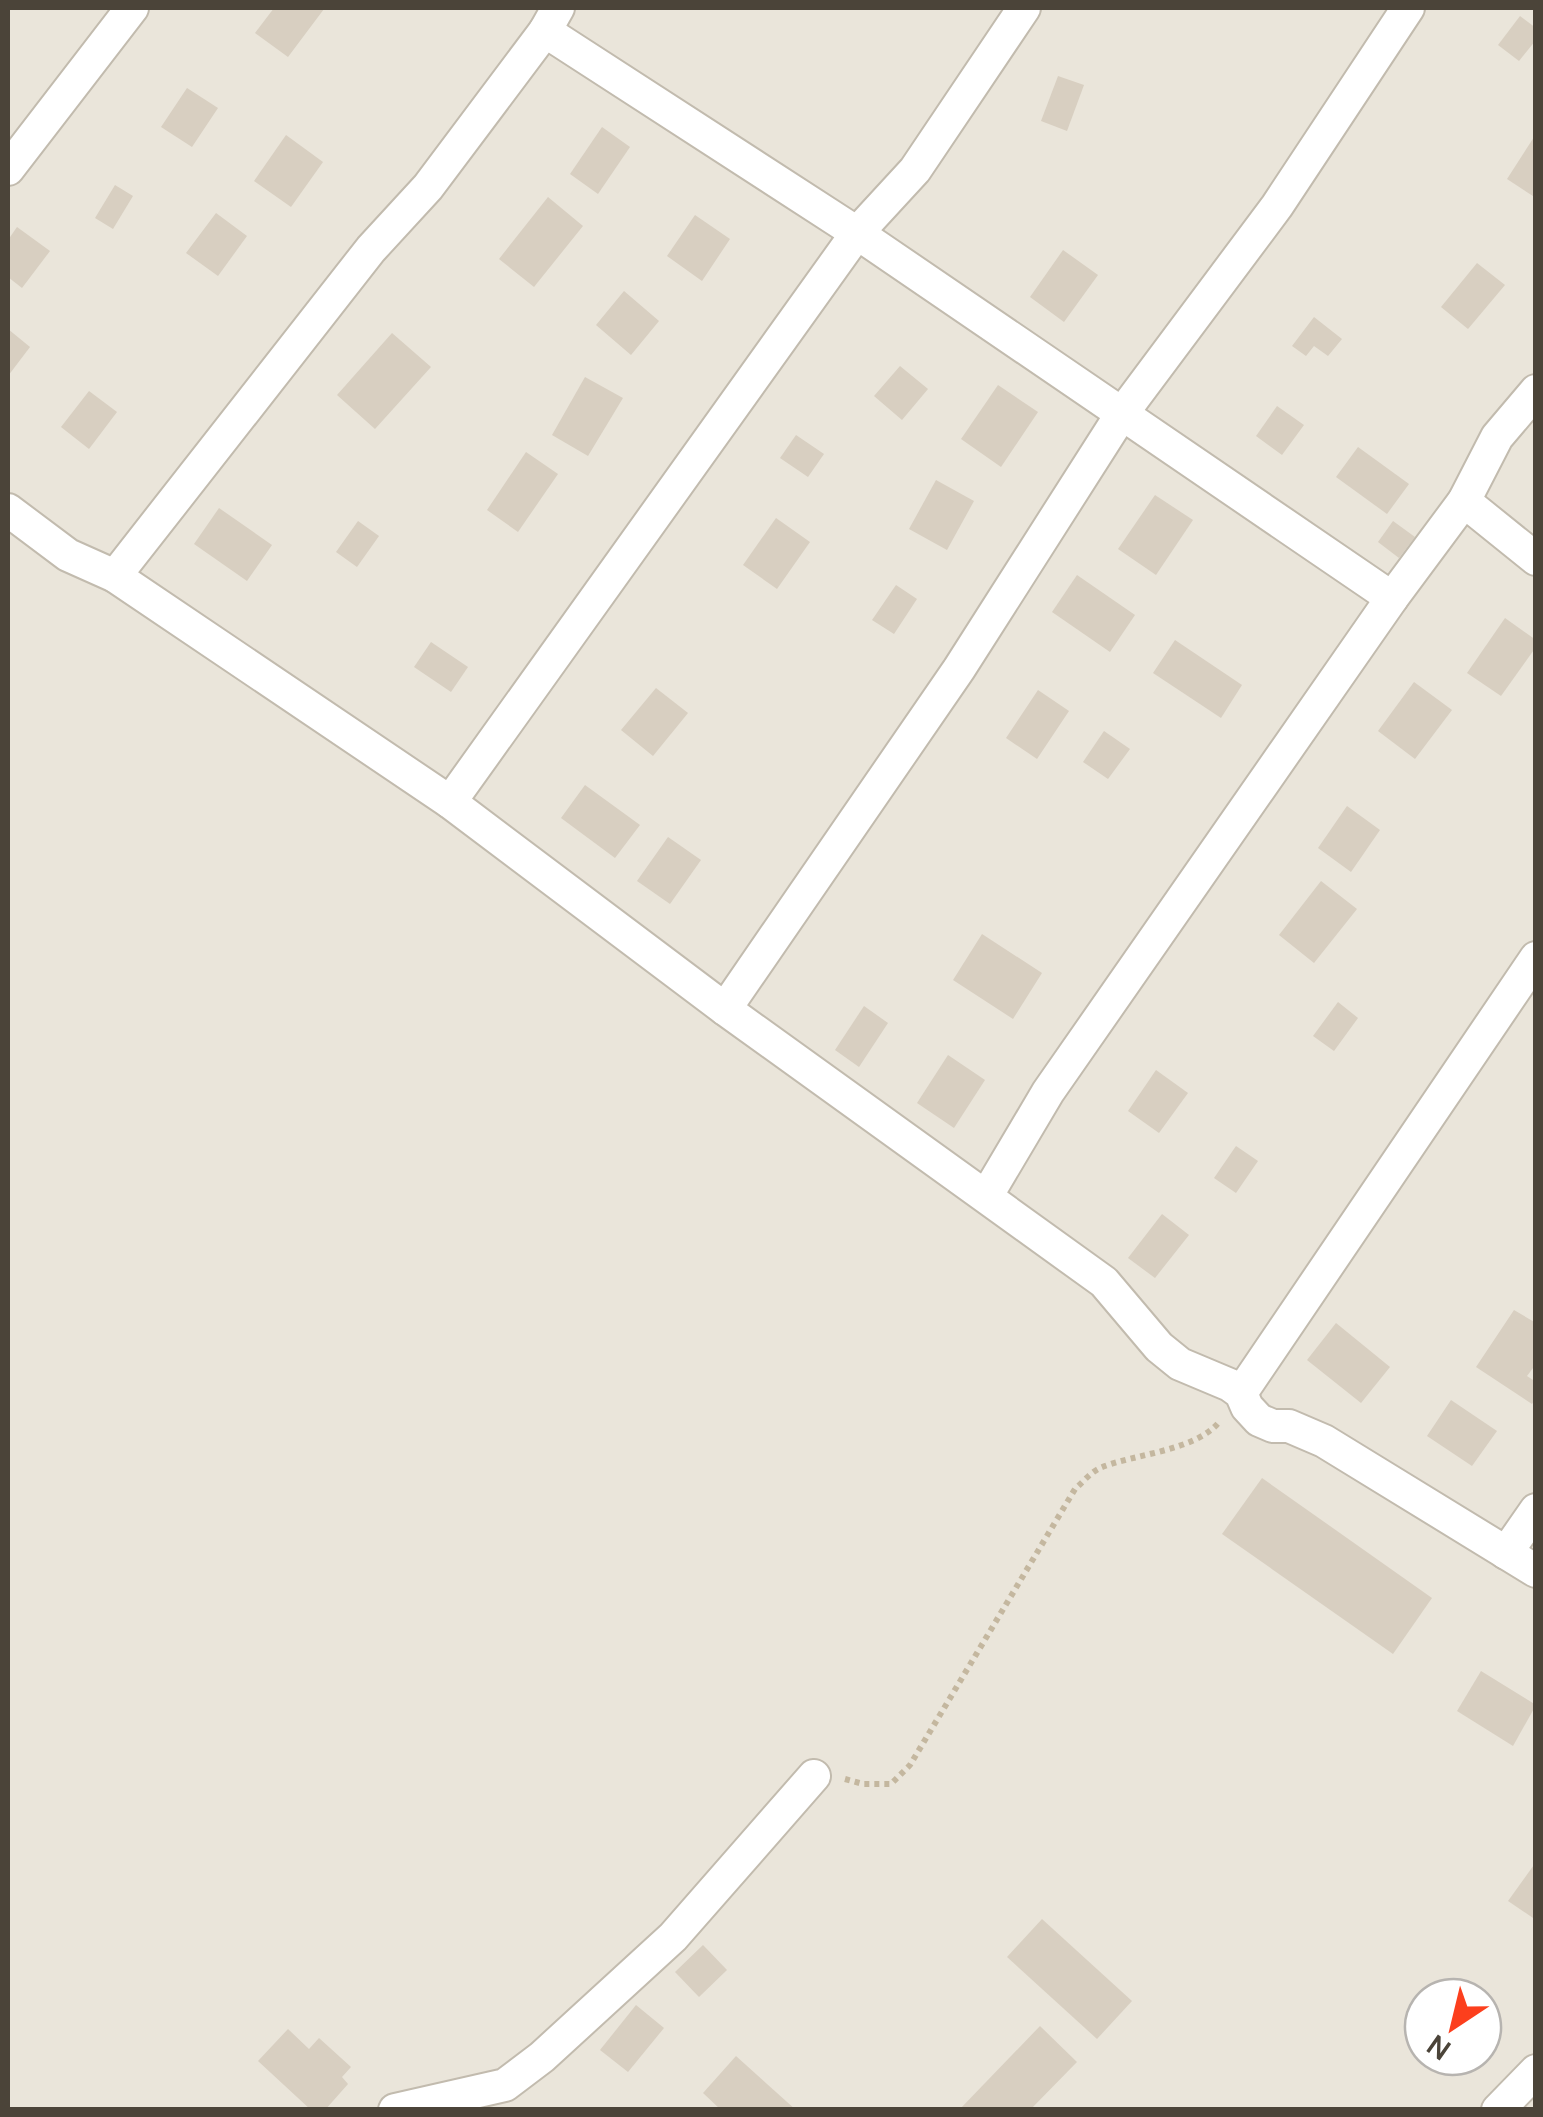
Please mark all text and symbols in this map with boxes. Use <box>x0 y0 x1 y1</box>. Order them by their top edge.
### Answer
north arrow <box>1403 1977 1503 2077</box>
text: N <box>1419 2027 1457 2070</box>

